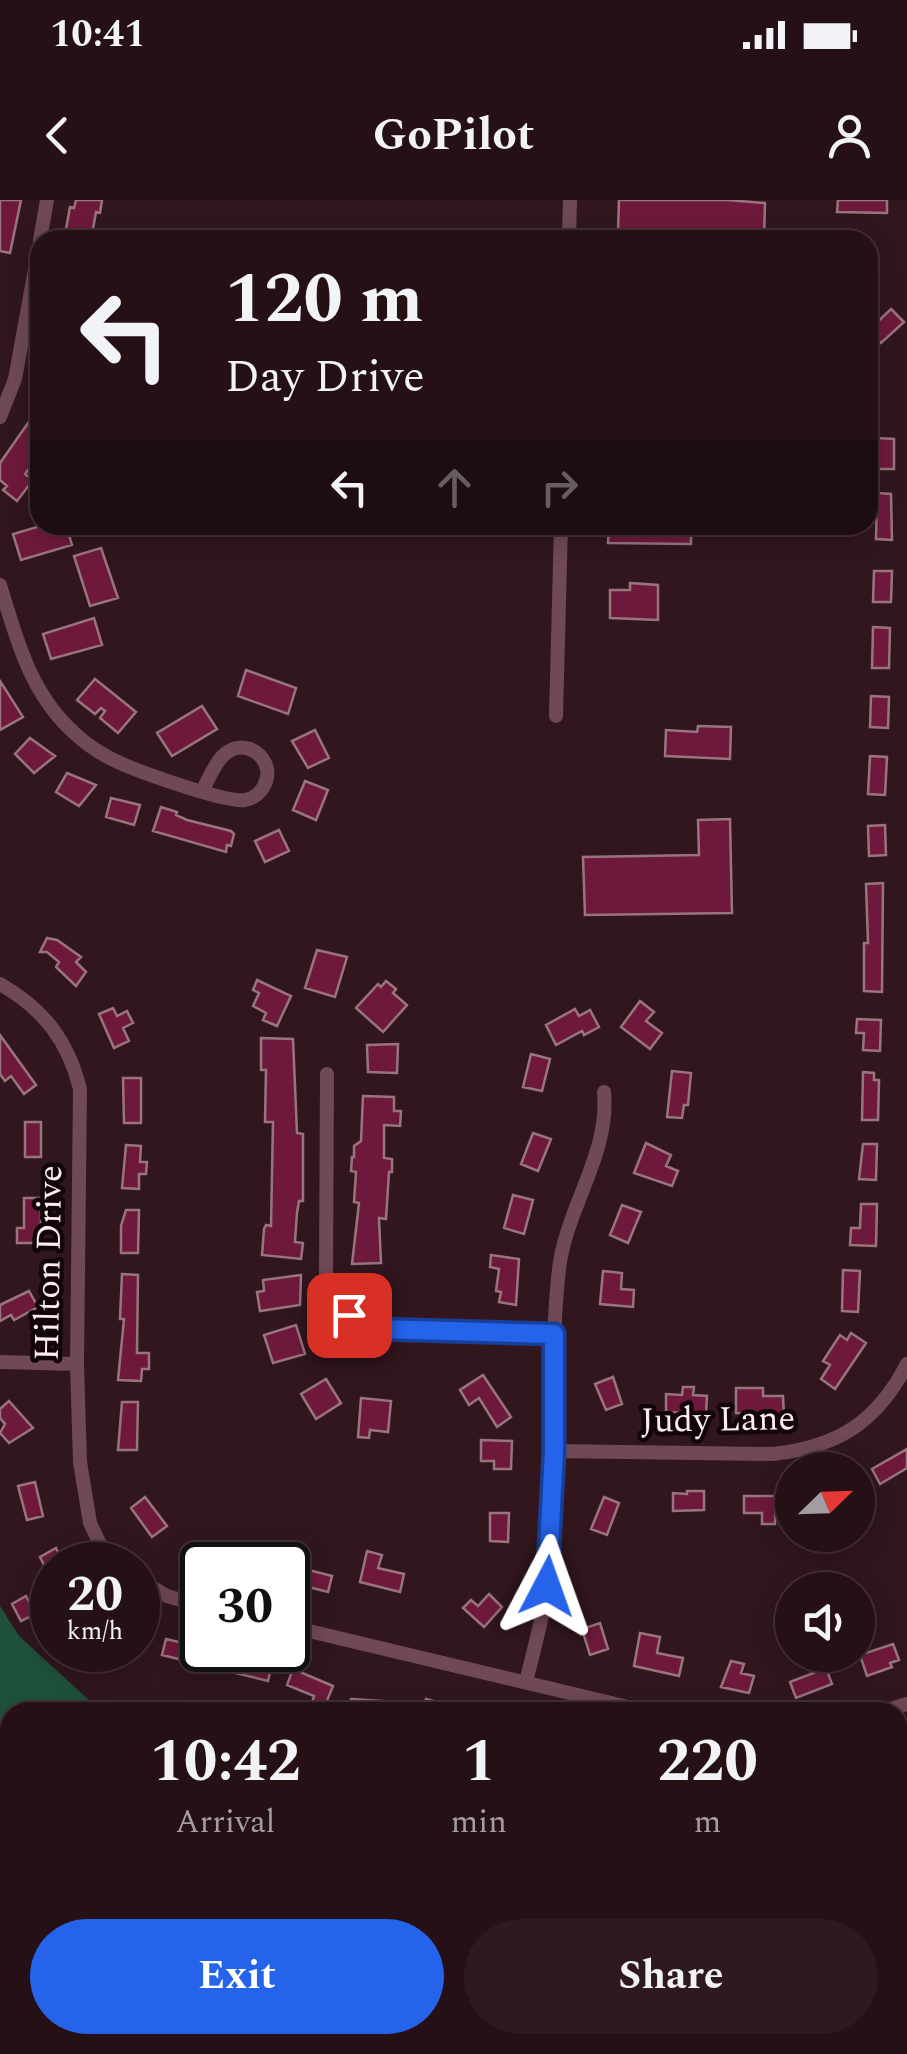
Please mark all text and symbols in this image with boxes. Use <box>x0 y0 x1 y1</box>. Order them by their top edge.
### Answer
text: 10:41 <box>50 6 145 64</box>
text: GoPilot <box>373 101 534 170</box>
icon: back <box>30 108 85 163</box>
icon: person <box>822 108 877 163</box>
text: 120 m <box>225 247 423 353</box>
icon: left <box>60 270 190 400</box>
text: Day Drive <box>225 343 425 412</box>
icon: left <box>322 460 377 515</box>
icon: ahead <box>427 460 482 515</box>
icon: right <box>532 460 587 515</box>
street label: Hilton Drive <box>21 1165 77 1361</box>
pin <box>307 1273 392 1358</box>
icon: arrive <box>322 1288 377 1343</box>
street label: Judy Lane <box>640 1392 796 1448</box>
north arrow <box>775 1452 875 1552</box>
map controls <box>775 1452 875 1672</box>
position arrow <box>495 1534 599 1638</box>
speed limit sign: 30 <box>180 1542 310 1672</box>
text: 20 <box>67 1557 123 1633</box>
button: sound <box>775 1572 875 1672</box>
text: km/h <box>67 1613 123 1651</box>
text: 10:42 <box>150 1716 301 1808</box>
text: 1 <box>462 1716 496 1808</box>
text: 220 <box>657 1716 758 1808</box>
text: Arrival <box>176 1798 275 1847</box>
text: min <box>451 1798 507 1847</box>
text: m <box>694 1798 721 1847</box>
button: Exit <box>30 1919 444 2034</box>
button: Share <box>464 1919 878 2034</box>

